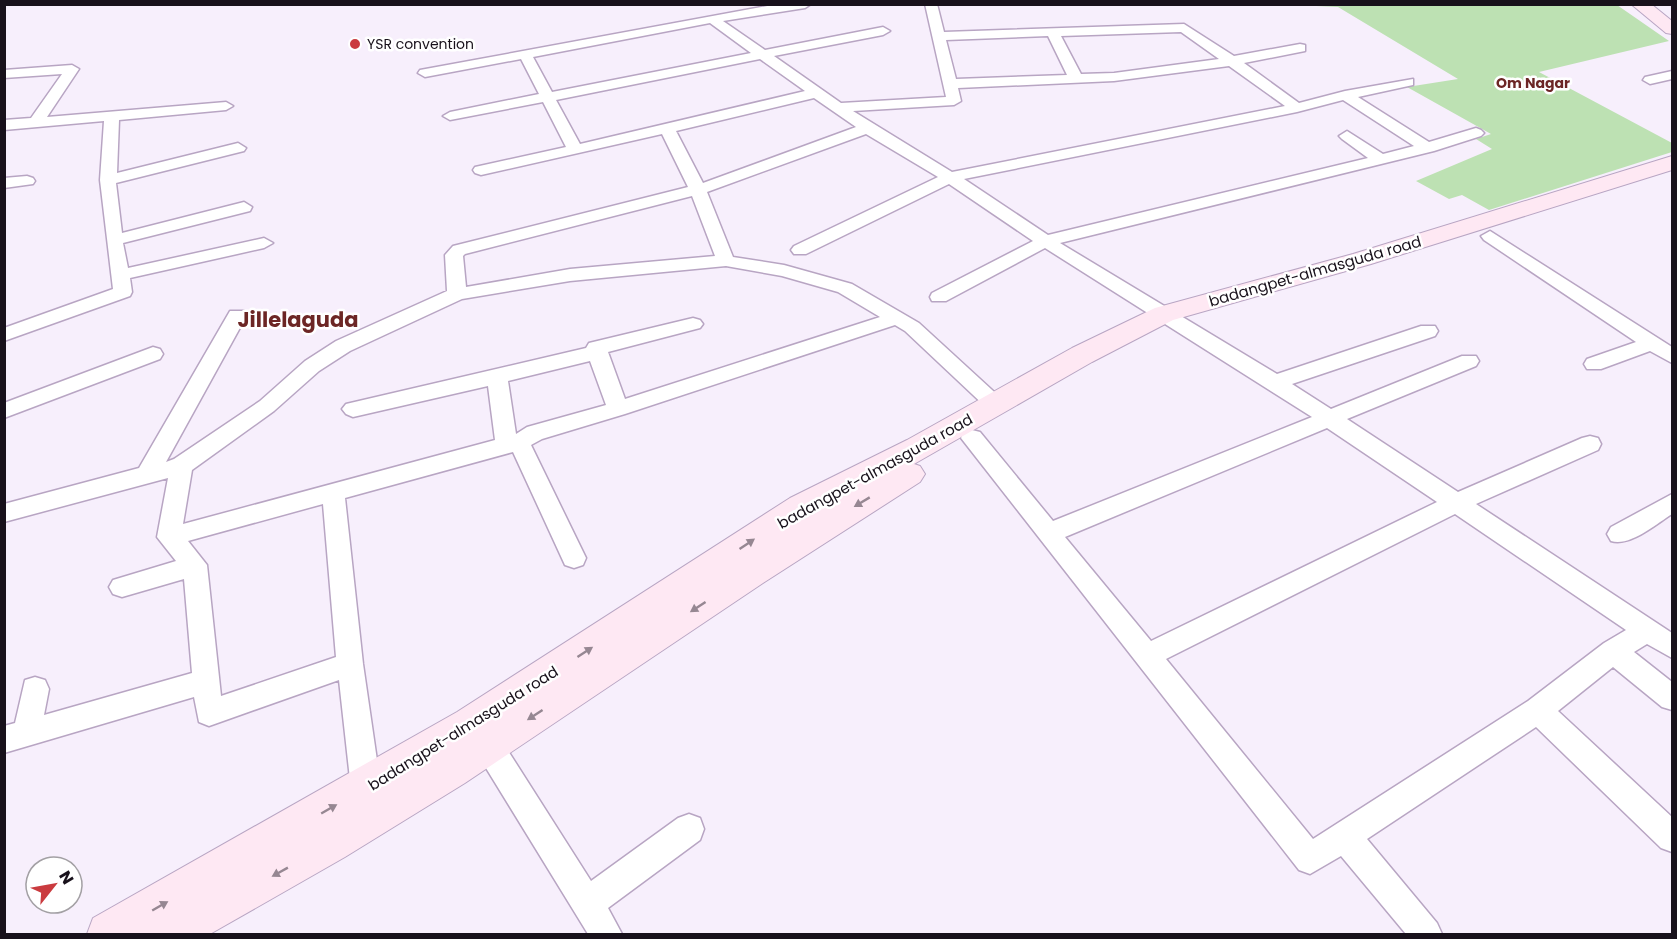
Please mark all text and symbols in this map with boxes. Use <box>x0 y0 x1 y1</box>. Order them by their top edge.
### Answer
place label: YSR convention <box>367 34 474 54</box>
marker: YSR convention <box>348 37 362 51</box>
district label: Om Nagar <box>1496 73 1570 93</box>
street label: badangpet-almasguda road <box>1206 231 1424 311</box>
district label: Jillelaguda <box>237 305 359 334</box>
street label: badangpet-almasguda road <box>774 408 976 534</box>
one-way arrow <box>854 497 870 508</box>
one-way arrow <box>739 539 755 550</box>
one-way arrow <box>690 602 706 613</box>
one-way arrow <box>576 646 593 657</box>
street label: badangpet-almasguda road <box>364 661 562 795</box>
one-way arrow <box>527 709 543 720</box>
one-way arrow <box>321 804 338 814</box>
north arrow <box>24 855 84 915</box>
text: N <box>53 866 79 889</box>
one-way arrow <box>271 866 288 876</box>
one-way arrow <box>152 900 168 911</box>

